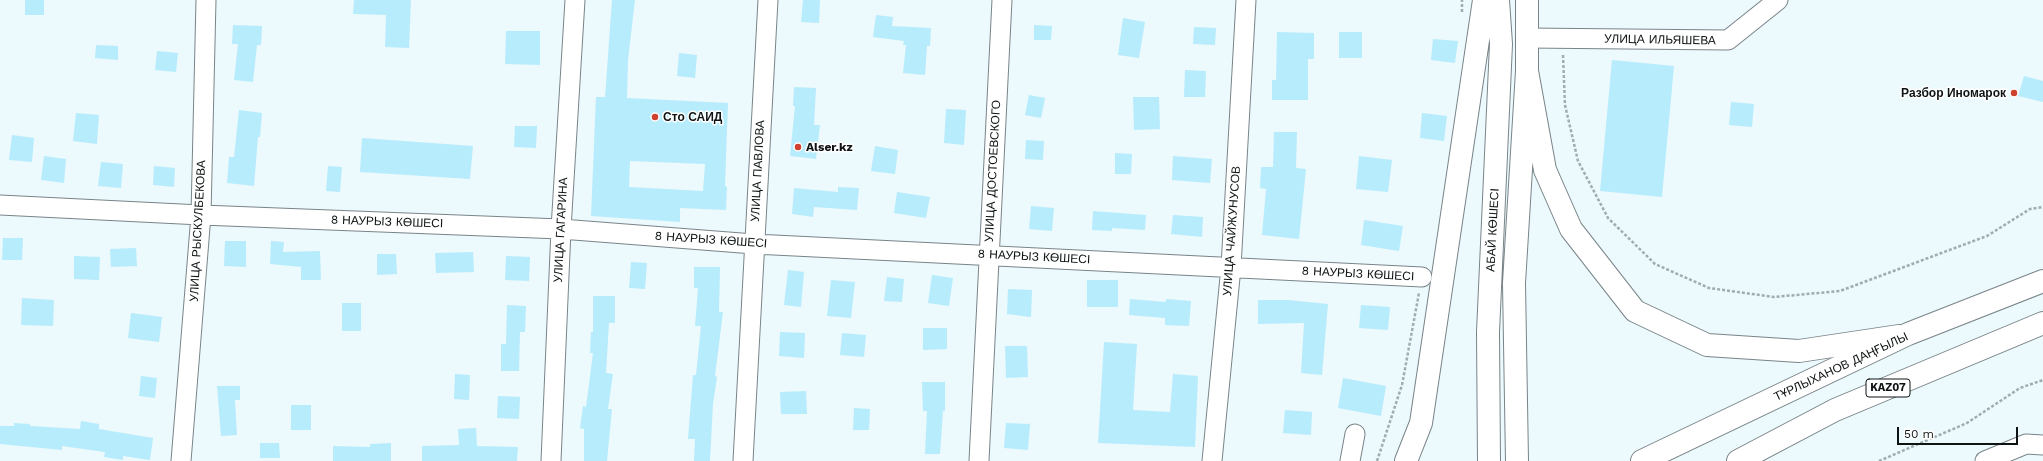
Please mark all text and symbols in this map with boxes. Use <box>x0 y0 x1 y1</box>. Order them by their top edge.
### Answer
street label: УЛИЦА ИЛЬЯШЕВА <box>1604 32 1716 48</box>
place label: Разбор Иномарок <box>1901 86 2006 100</box>
marker: Разбор Иномарок <box>2009 88 2019 98</box>
street label: УЛИЦА ДОСТОЕВСКОГО <box>982 100 1004 242</box>
place label: Сто САИД <box>663 110 722 124</box>
marker: Сто САИД <box>650 112 660 122</box>
street label: УЛИЦА ПАВЛОВА <box>748 120 768 222</box>
place label: Alser.kz <box>806 140 853 154</box>
marker: Alser.kz <box>793 142 803 152</box>
street label: УЛИЦА РЫСКУЛБЕКОВА <box>187 160 209 302</box>
street label: УЛИЦА ЧАЙЖУНУСОВ <box>1220 165 1244 297</box>
street label: УЛИЦА ГАГАРИНА <box>551 177 571 283</box>
street label: АБАЙ КӨШЕСІ <box>1484 188 1502 272</box>
street label: 8 НАУРЫЗ КӨШЕСІ <box>331 213 443 231</box>
street label: 8 НАУРЫЗ КӨШЕСІ <box>654 229 768 251</box>
street label: 8 НАУРЫЗ КӨШЕСІ <box>977 247 1091 267</box>
street label: 8 НАУРЫЗ КӨШЕСІ <box>1301 264 1415 284</box>
street label: ТҰРЛЫХАНОВ ДАҢҒЫЛЫ <box>1772 330 1910 404</box>
road number: KAZ07 <box>1866 379 1910 397</box>
scale bar <box>1899 419 2020 445</box>
text: 50 m <box>1904 427 1934 441</box>

